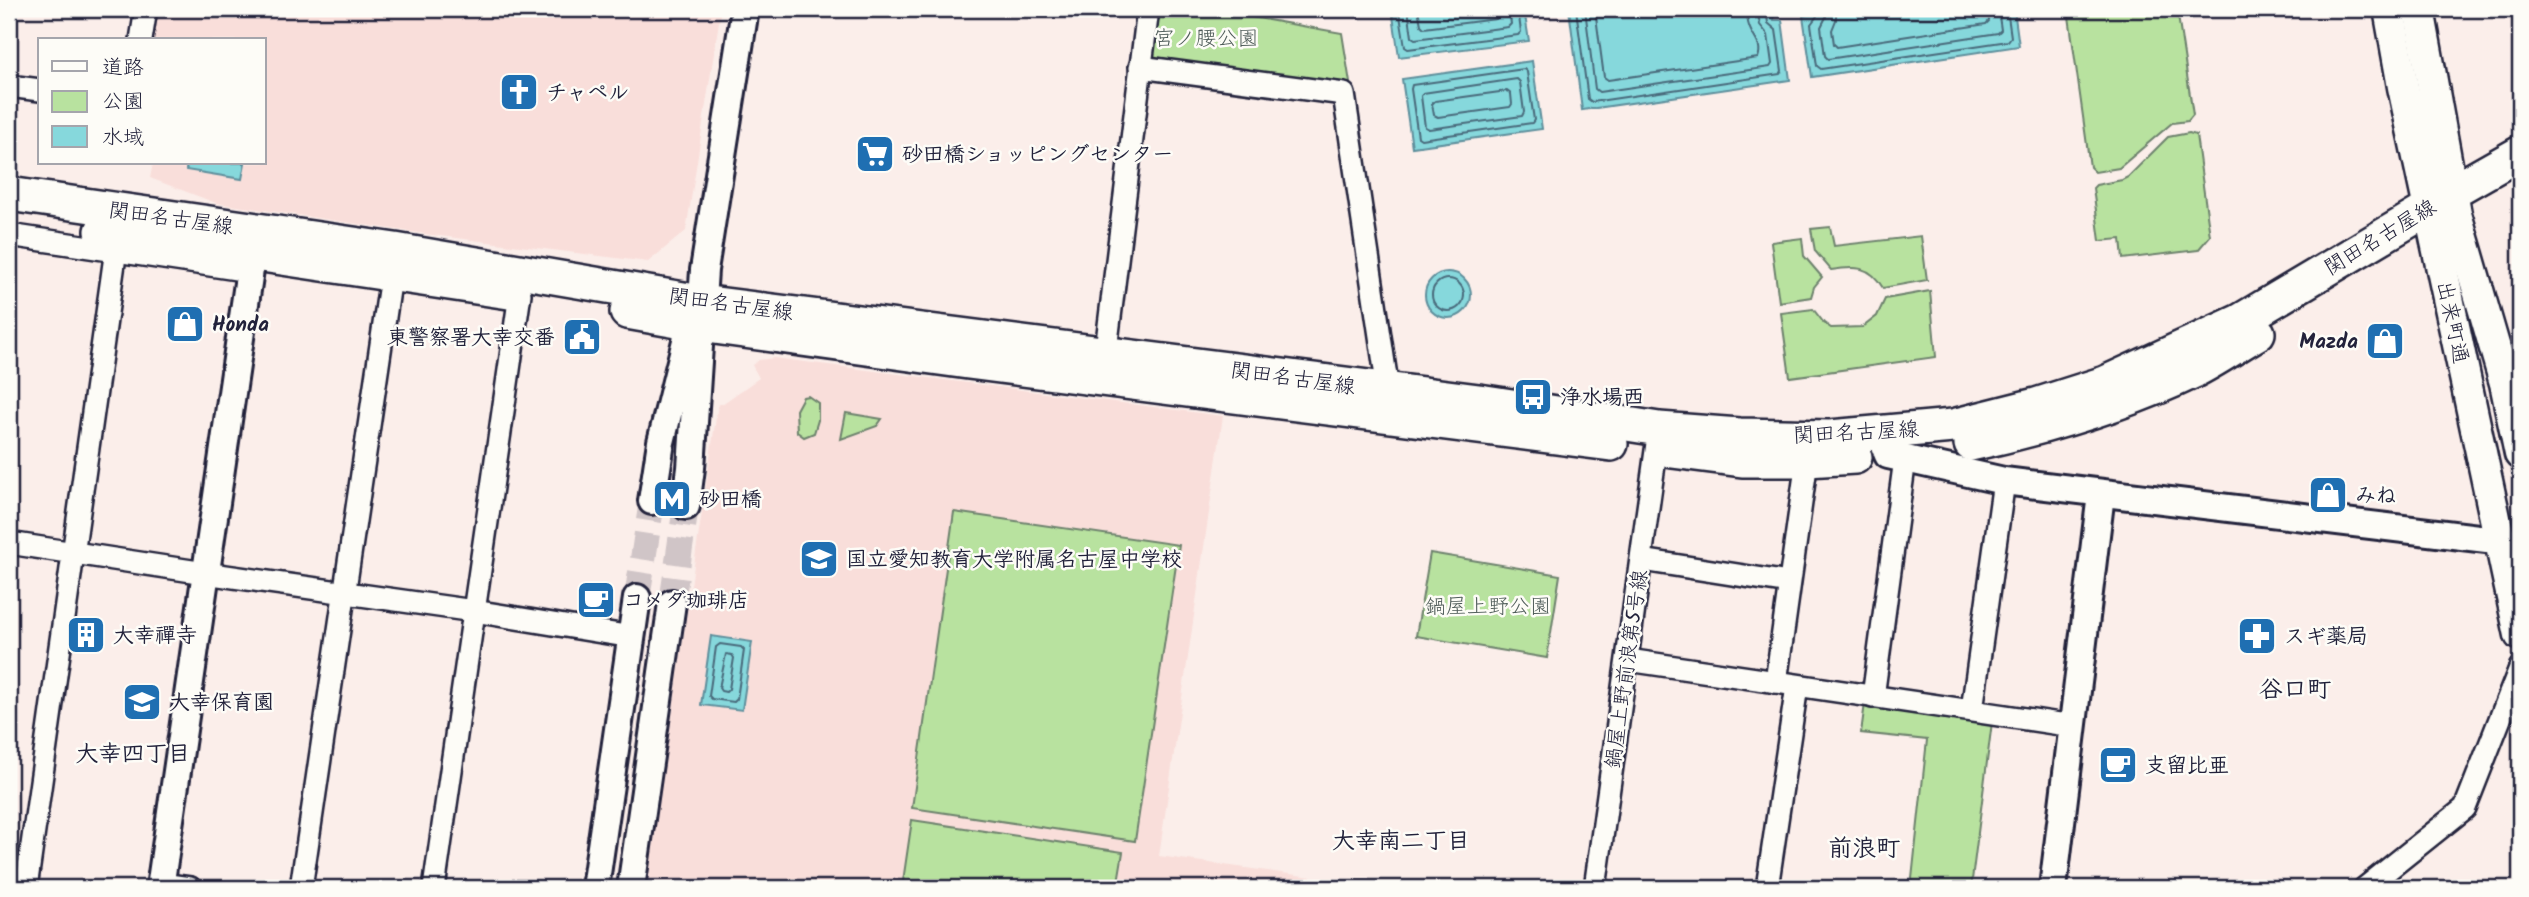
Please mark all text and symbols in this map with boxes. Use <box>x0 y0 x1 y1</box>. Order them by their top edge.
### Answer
park label: 宮ノ腰公園 <box>1154 23 1259 56</box>
legend <box>38 38 266 164</box>
text: 道路 <box>102 52 144 85</box>
church icon: チャペル <box>498 71 540 113</box>
place label: チャペル <box>546 77 629 110</box>
text: 公園 <box>102 86 144 119</box>
text: 水域 <box>102 122 144 155</box>
supermarket icon: 砂田橋ショッピングセンター <box>854 133 896 175</box>
place label: 砂田橋ショッピングセンター <box>902 139 1173 172</box>
street label: 関田名古屋線 <box>2318 192 2443 285</box>
street label: 関田名古屋線 <box>106 194 235 245</box>
street label: 出来町通 <box>2427 278 2476 367</box>
street label: 関田名古屋線 <box>666 280 795 331</box>
shop icon: Honda <box>164 303 206 345</box>
place label: Honda <box>212 309 269 342</box>
public building icon: 東警察署大幸交番 <box>561 316 603 358</box>
shop icon: Mazda <box>2364 320 2406 362</box>
place label: 東警察署大幸交番 <box>387 322 555 355</box>
place label: Mazda <box>2299 326 2358 359</box>
street label: 関田名古屋線 <box>1228 354 1357 405</box>
bus stop icon: 浄水場西 <box>1512 376 1554 418</box>
place label: 浄水場西 <box>1560 382 1644 415</box>
street label: 関田名古屋線 <box>1792 414 1920 453</box>
shop icon: みね <box>2307 474 2349 516</box>
metro station icon: 砂田橋 <box>651 478 693 520</box>
place label: みね <box>2355 480 2397 513</box>
place label: 砂田橋 <box>699 484 762 517</box>
school or university icon: 国立愛知教育大学附属名古屋中学校 <box>798 538 840 580</box>
place label: 国立愛知教育大学附属名古屋中学校 <box>846 544 1182 577</box>
street label: 鍋屋上野前浪第5号線 <box>1597 568 1658 771</box>
cafe icon: コメダ珈琲店 <box>575 579 617 621</box>
place label: コメダ珈琲店 <box>623 585 749 618</box>
park label: 鍋屋上野公園 <box>1425 591 1551 624</box>
building icon: 大幸禪寺 <box>65 614 107 656</box>
pharmacy icon: スギ薬局 <box>2236 615 2278 657</box>
place label: 大幸禪寺 <box>113 620 197 653</box>
place label: スギ薬局 <box>2284 621 2368 654</box>
district label: 谷口町 <box>2259 671 2331 710</box>
school or university icon: 大幸保育園 <box>121 681 163 723</box>
place label: 大幸保育園 <box>169 687 274 720</box>
district label: 大幸四丁目 <box>76 737 191 773</box>
cafe icon: 支留比亜 <box>2097 744 2139 786</box>
place label: 支留比亜 <box>2145 750 2229 783</box>
district label: 大幸南二丁目 <box>1332 824 1470 860</box>
district label: 前浪町 <box>1828 830 1900 869</box>

